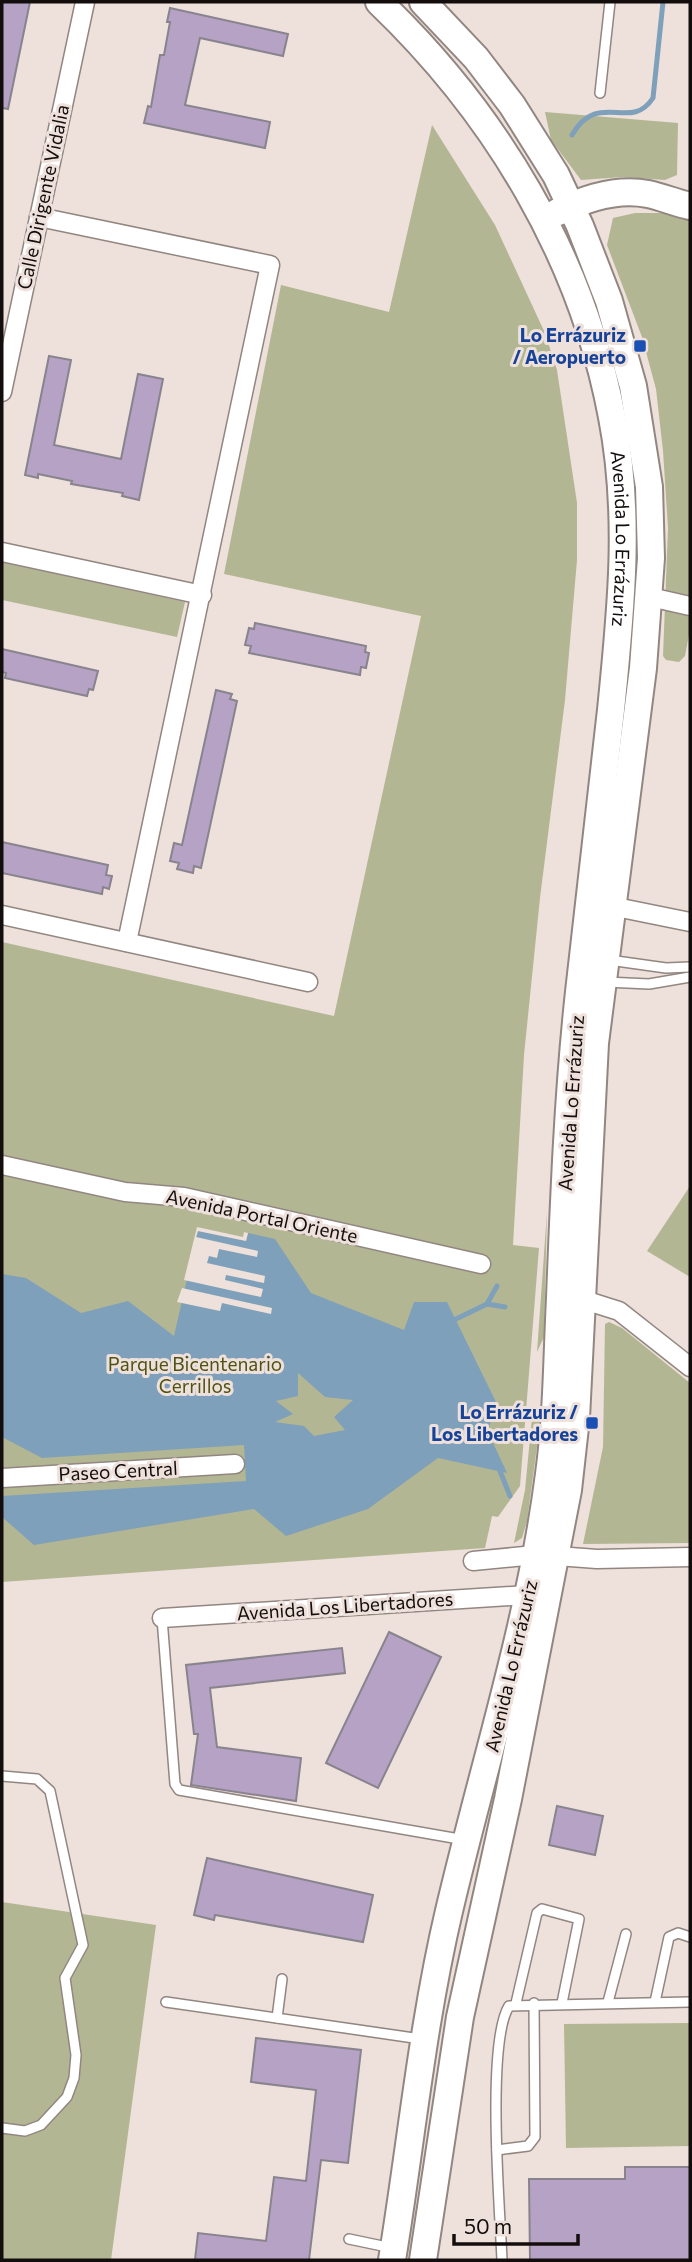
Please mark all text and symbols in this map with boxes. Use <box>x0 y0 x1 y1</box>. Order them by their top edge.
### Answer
street label: Calle Dirigente Vidalia <box>12 102 73 291</box>
place label: Lo Errázuriz / Aeropuerto <box>512 323 626 368</box>
marker: Lo Errázuriz / Aeropuerto <box>632 338 648 354</box>
street label: Avenida Lo Errázuriz <box>607 449 635 628</box>
street label: Avenida Lo Errázuriz <box>553 1014 588 1192</box>
street label: Avenida Portal Oriente <box>164 1184 360 1247</box>
park label: Parque Bicentenario Cerrillos <box>108 1352 282 1397</box>
place label: Lo Errázuriz / Los Libertadores <box>431 1400 578 1445</box>
marker: Lo Errázuriz / Los Libertadores <box>584 1415 600 1431</box>
street label: Paseo Central <box>58 1456 178 1485</box>
street label: Avenida Lo Errázuriz <box>480 1578 542 1754</box>
street label: Avenida Los Libertadores <box>236 1586 454 1625</box>
scale bar <box>454 2202 578 2246</box>
text: 50 m <box>464 2213 512 2238</box>

